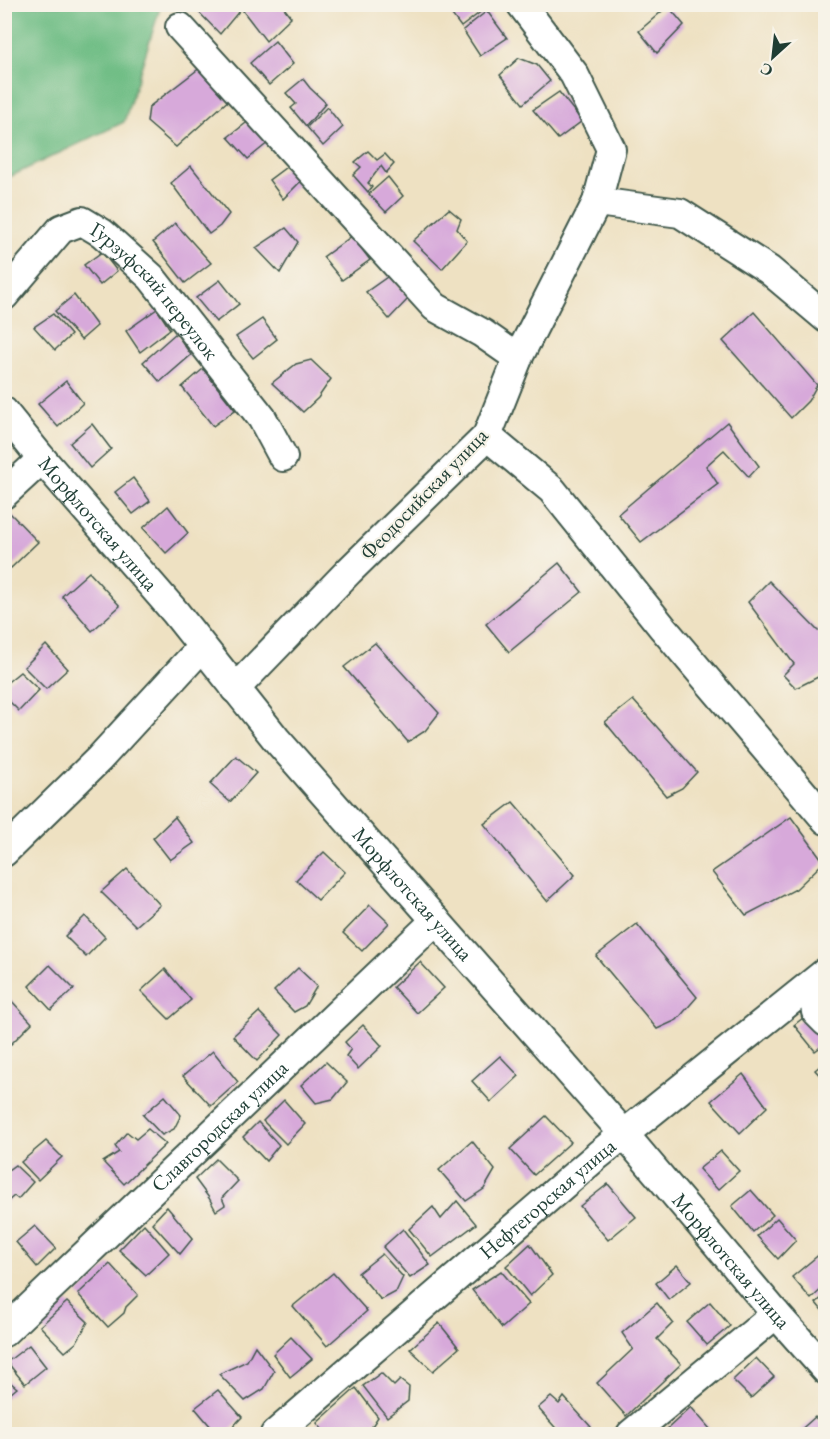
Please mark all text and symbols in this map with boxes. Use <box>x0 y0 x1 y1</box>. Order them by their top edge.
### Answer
north arrow <box>743 27 803 87</box>
text: С <box>757 58 776 82</box>
street label: Гурзуфский переулок <box>86 215 225 365</box>
street label: Феодосийская улица <box>354 422 494 565</box>
street label: Морфлотская улица <box>33 450 165 597</box>
street label: Морфлотская улица <box>347 821 480 967</box>
street label: Славгородская улица <box>145 1054 294 1198</box>
street label: Нефтегорская улица <box>473 1132 622 1265</box>
street label: Морфлотская улица <box>666 1187 797 1335</box>

